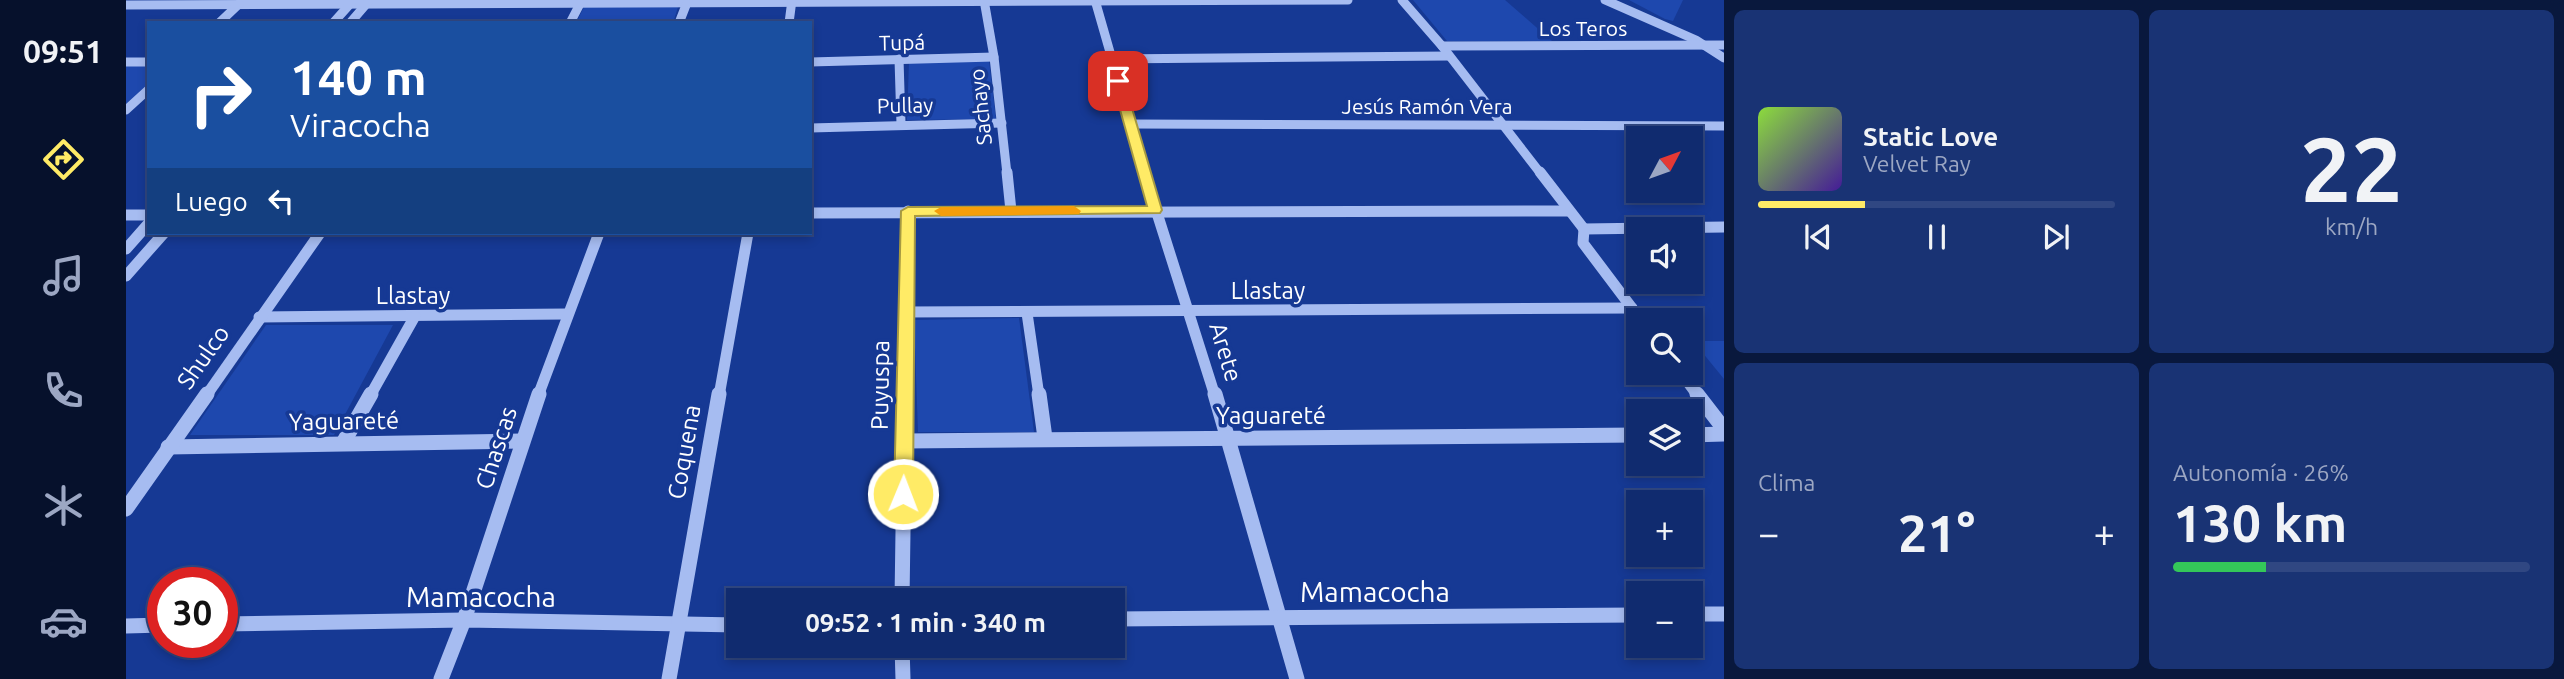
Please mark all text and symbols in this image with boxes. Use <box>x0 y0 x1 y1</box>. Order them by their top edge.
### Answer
street label: Los Teros <box>1539 16 1627 40</box>
street label: Tupá <box>879 30 925 54</box>
text: 09:51 <box>23 33 103 69</box>
icon: right <box>175 49 266 140</box>
text: 140 m <box>290 49 427 104</box>
pin <box>1088 51 1148 111</box>
icon: arrive <box>1099 62 1137 100</box>
street label: Sachayo <box>964 68 996 146</box>
street label: Pullay <box>877 93 933 117</box>
street label: Jesús Ramón Vera <box>1342 94 1512 118</box>
text: Viracocha <box>290 107 431 143</box>
text: 22 <box>2300 117 2403 219</box>
text: Static Love <box>1863 122 1998 151</box>
north arrow <box>1626 126 1703 203</box>
map controls <box>1626 126 1703 658</box>
icon: directions <box>39 135 88 184</box>
text: Velvet Ray <box>1863 151 1971 176</box>
icon: left <box>262 182 300 220</box>
text: Luego <box>175 187 248 216</box>
text: km/h <box>2325 214 2378 239</box>
button: sound <box>1626 217 1703 294</box>
icon: previous <box>1799 218 1837 256</box>
icon: pause <box>1918 218 1956 256</box>
icon: next <box>2037 218 2075 256</box>
icon: music <box>39 251 88 300</box>
street label: Llastay <box>1231 277 1306 304</box>
street label: Llastay <box>376 282 451 309</box>
button: search <box>1626 308 1703 385</box>
street label: Arete <box>1204 319 1248 385</box>
street label: Shulco <box>171 320 235 394</box>
street label: Puyuspa <box>866 340 894 430</box>
icon: phone <box>39 366 88 415</box>
button: layers <box>1626 399 1703 476</box>
street label: Yaguareté <box>1216 402 1326 429</box>
street label: Chascas <box>470 403 522 493</box>
street label: Coquena <box>662 403 706 501</box>
street label: Yaguareté <box>289 407 399 435</box>
position arrow <box>866 457 940 531</box>
text: Autonomía · 26% <box>2173 460 2349 485</box>
text: Clima <box>1758 470 1815 495</box>
icon: climate <box>39 481 88 530</box>
button: + <box>1626 490 1703 567</box>
text: 130 km <box>2173 494 2347 552</box>
text: 21° <box>1898 504 1975 562</box>
text: − <box>1758 512 1779 554</box>
text: + <box>2094 512 2115 554</box>
speed limit sign: 30 <box>147 567 238 658</box>
street label: Mamacocha <box>1300 576 1450 607</box>
street label: Mamacocha <box>406 581 556 612</box>
button: − <box>1626 581 1703 658</box>
icon: car <box>39 597 88 646</box>
text: 09:52 · 1 min · 340 m <box>805 608 1046 637</box>

